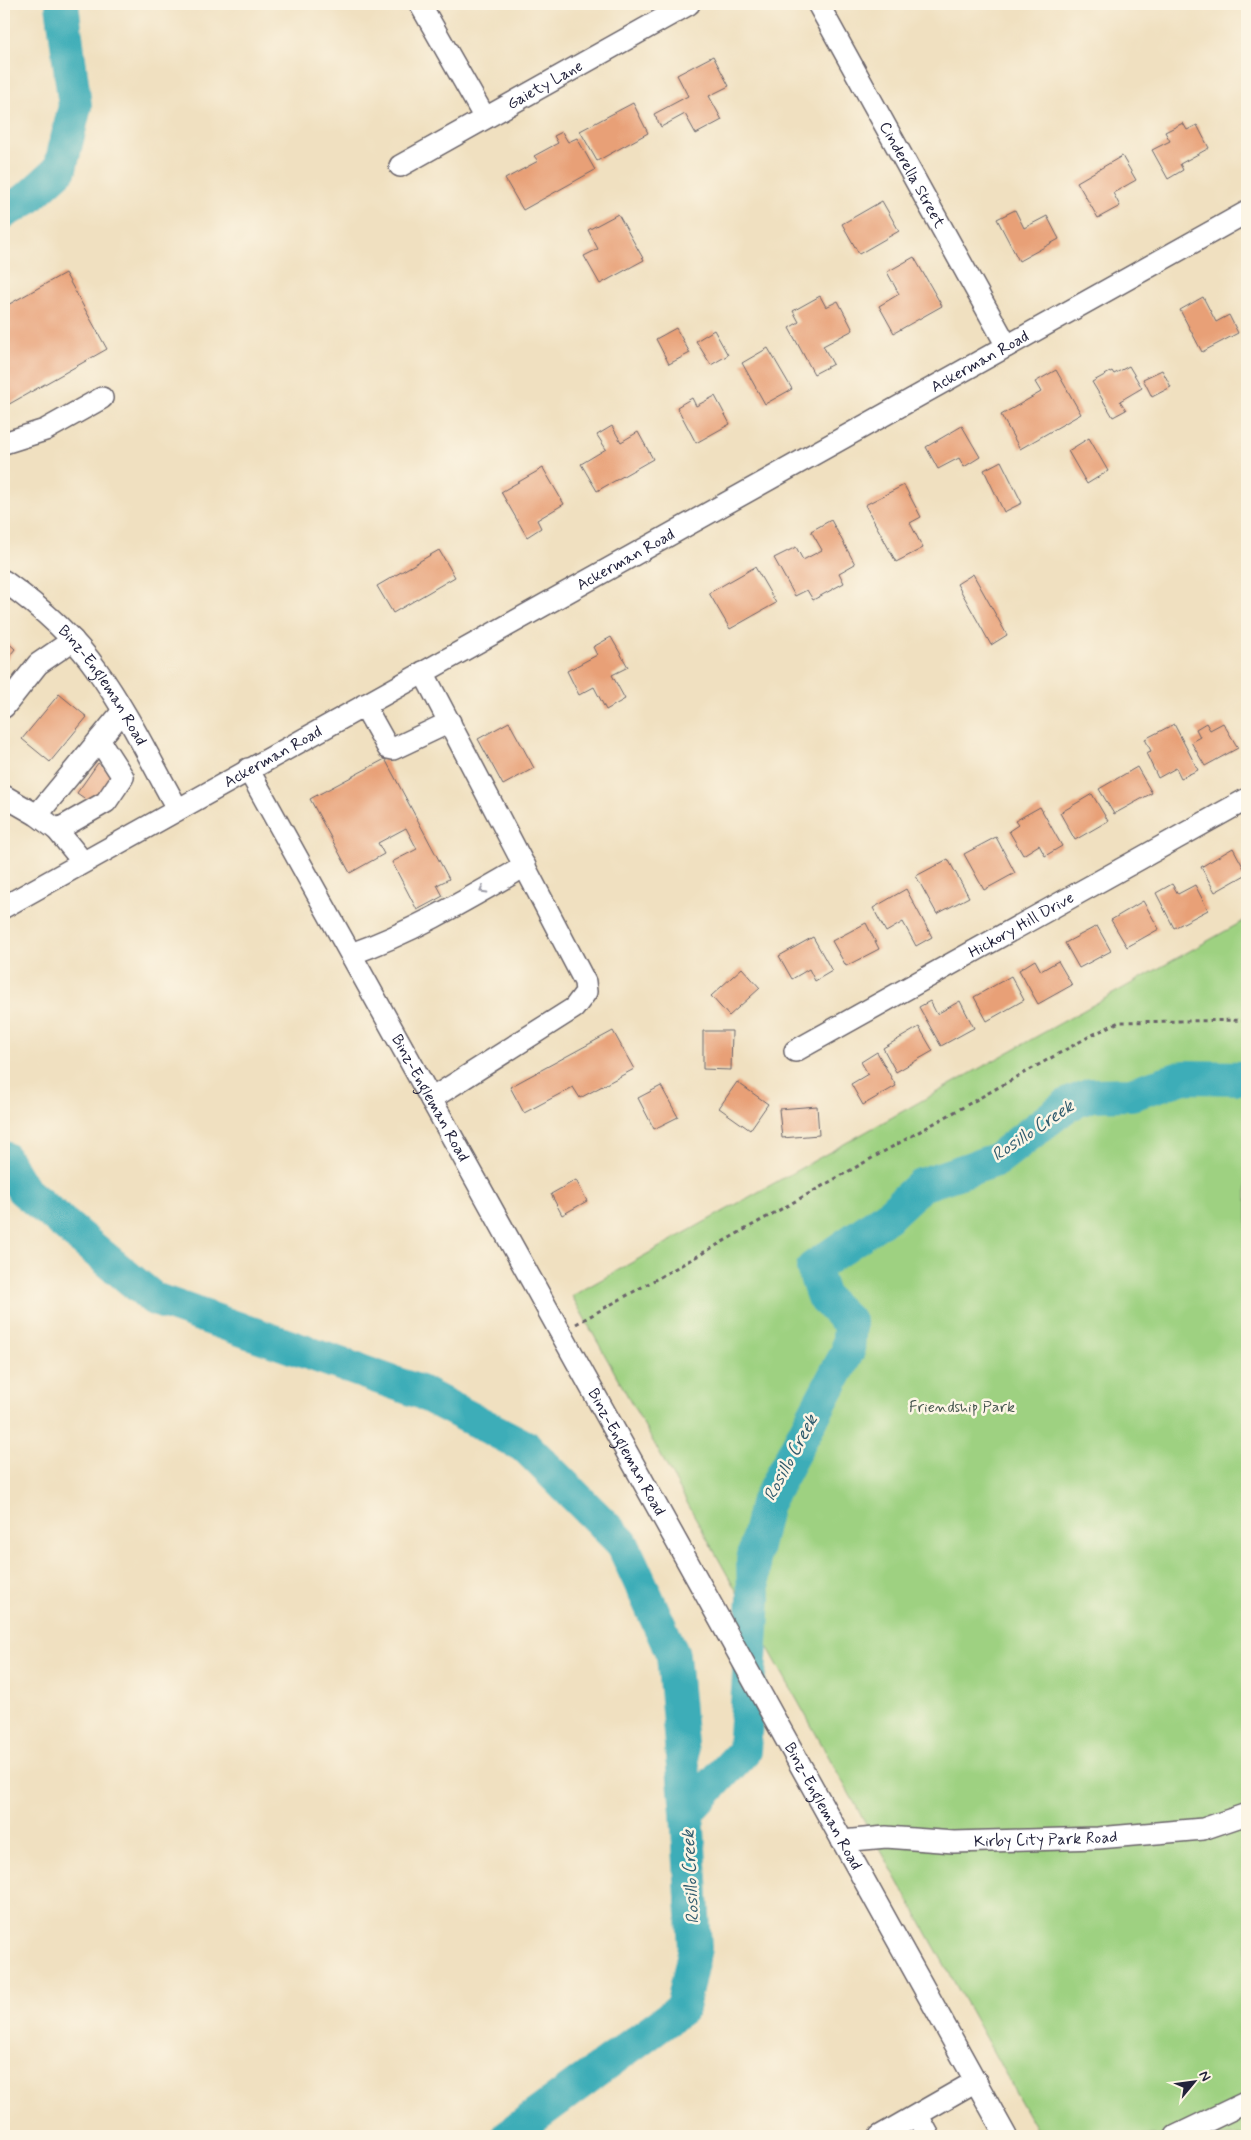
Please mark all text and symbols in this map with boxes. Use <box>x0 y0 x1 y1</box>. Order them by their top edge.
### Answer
street label: Gaiety Lane <box>503 55 586 114</box>
street label: Cinderella Street <box>874 118 950 232</box>
street label: Ackerman Road <box>927 326 1033 397</box>
street label: Ackerman Road <box>573 524 678 595</box>
street label: Binz-Engleman Road <box>53 620 152 749</box>
street label: Ackerman Road <box>220 721 326 793</box>
one-way arrow <box>479 884 488 894</box>
street label: Hickory Hill Drive <box>965 887 1078 963</box>
street label: Binz-Engleman Road <box>387 1030 474 1165</box>
water label: Rosillo Creek <box>987 1094 1079 1167</box>
street label: Binz-Engleman Road <box>583 1385 670 1519</box>
park label: Friendship Park <box>909 1397 1015 1418</box>
water label: Rosillo Creek <box>758 1410 824 1505</box>
street label: Binz-Engleman Road <box>779 1739 867 1874</box>
street label: Kirby City Park Road <box>973 1826 1118 1852</box>
water label: Rosillo Creek <box>677 1828 705 1925</box>
north arrow <box>1168 2058 1218 2108</box>
text: N <box>1194 2068 1215 2085</box>

